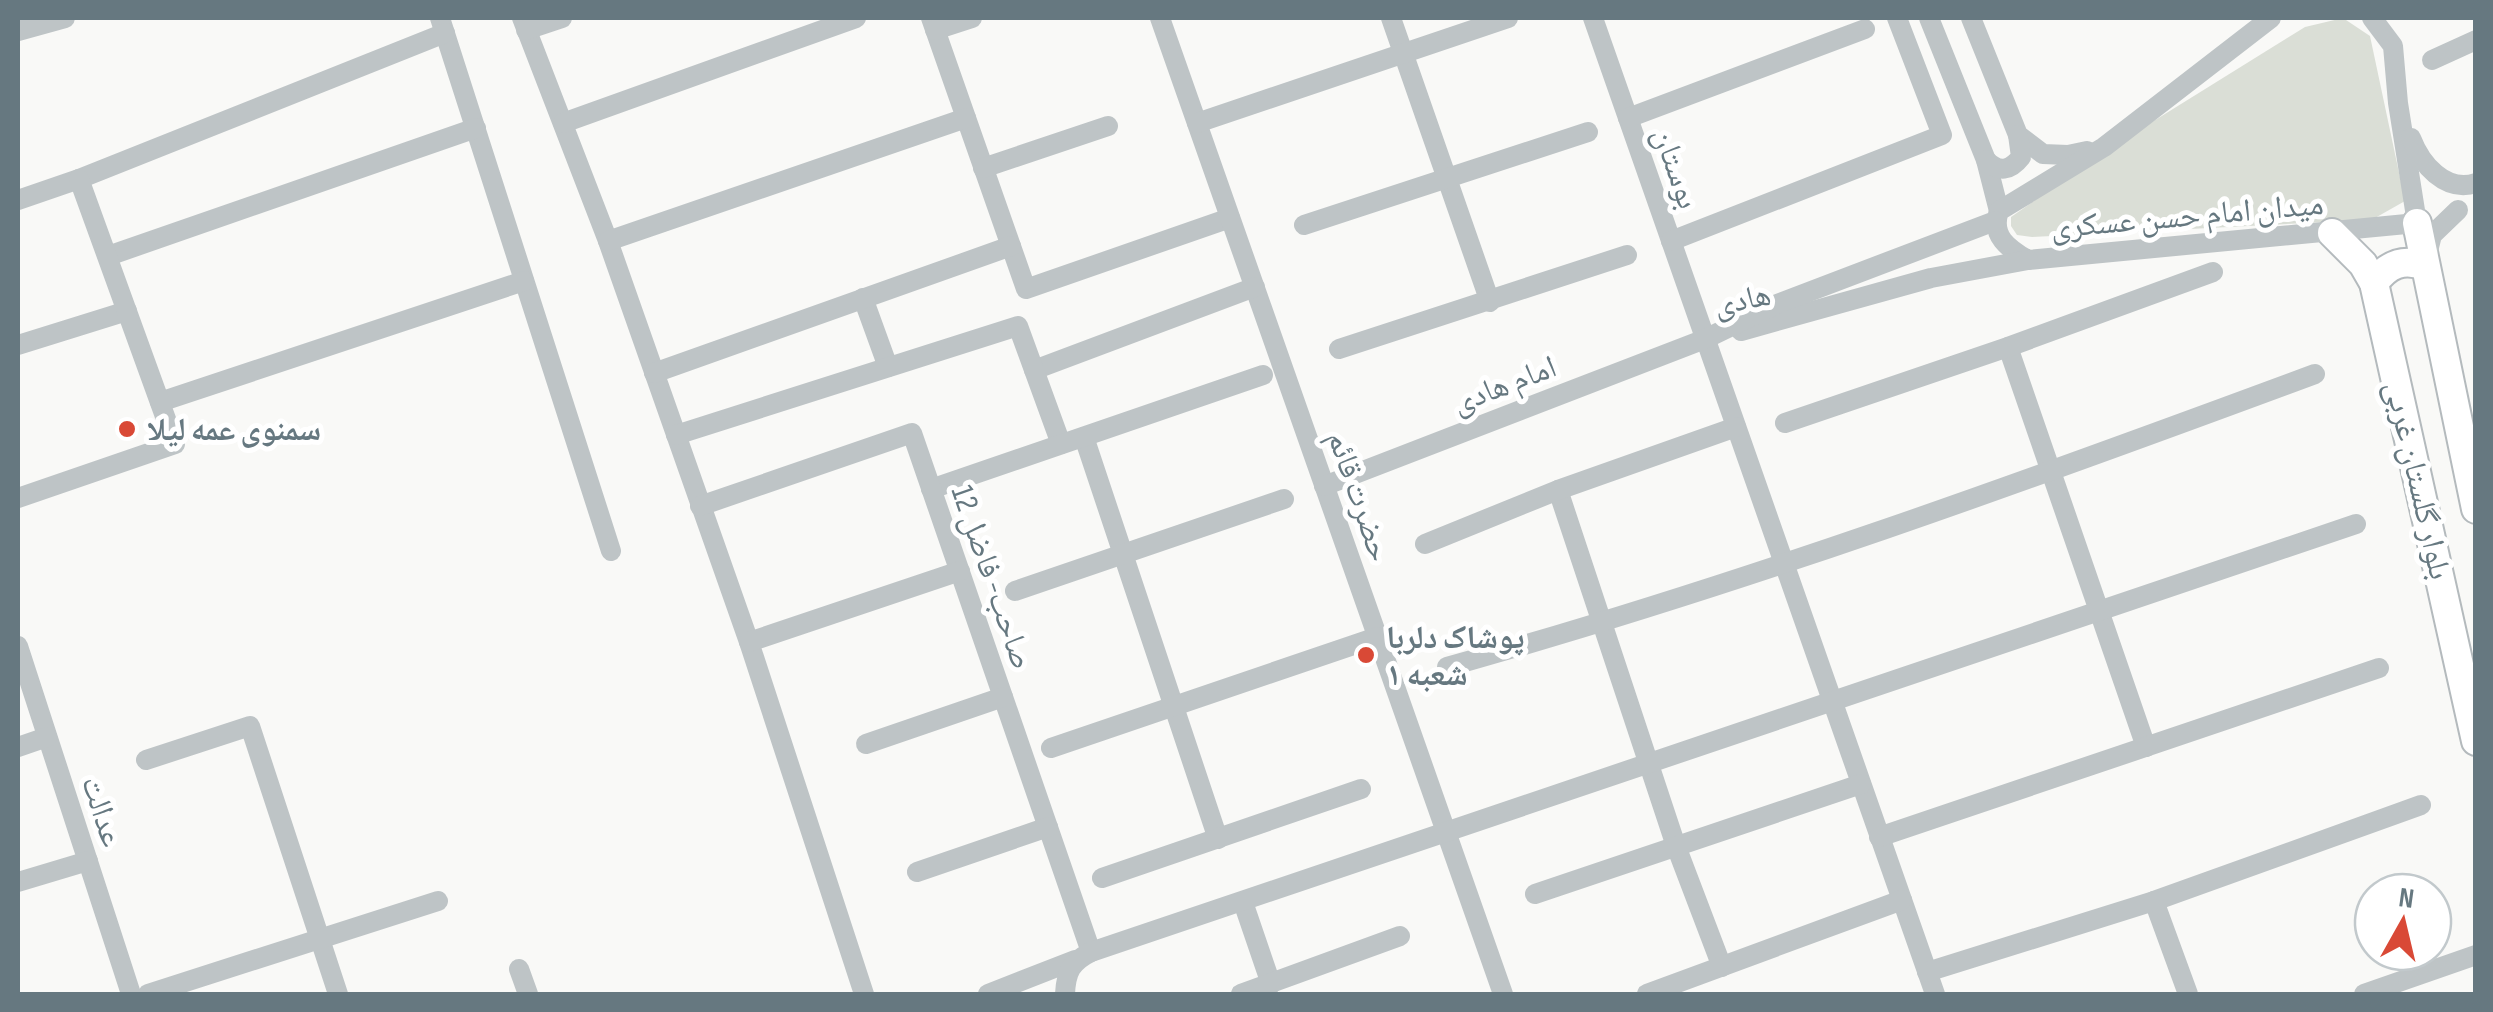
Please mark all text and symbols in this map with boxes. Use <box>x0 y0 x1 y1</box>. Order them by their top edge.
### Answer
street label: بوستان <box>1644 123 1708 214</box>
street label: میدان امام حسن عسکری <box>2049 185 2325 248</box>
street label: هادی <box>1710 275 1774 326</box>
street label: امام هادی <box>1447 348 1562 423</box>
street label: بلوار گلستان غربی <box>2376 377 2459 583</box>
place label: سمنوی عمه لیلا <box>147 411 321 450</box>
marker: سمنوی عمه لیلا <box>116 418 138 440</box>
street label: حضرت قائم <box>1318 426 1399 567</box>
street label: صاحب- فاضل 12 <box>942 480 1041 675</box>
place label: پوشاک دلربا شعبه ۱ <box>1386 619 1524 695</box>
marker: پوشاک دلربا شعبه ۱ <box>1355 644 1377 666</box>
street label: عدالت <box>72 771 131 852</box>
north arrow <box>2353 872 2453 972</box>
text: N <box>2397 881 2416 916</box>

